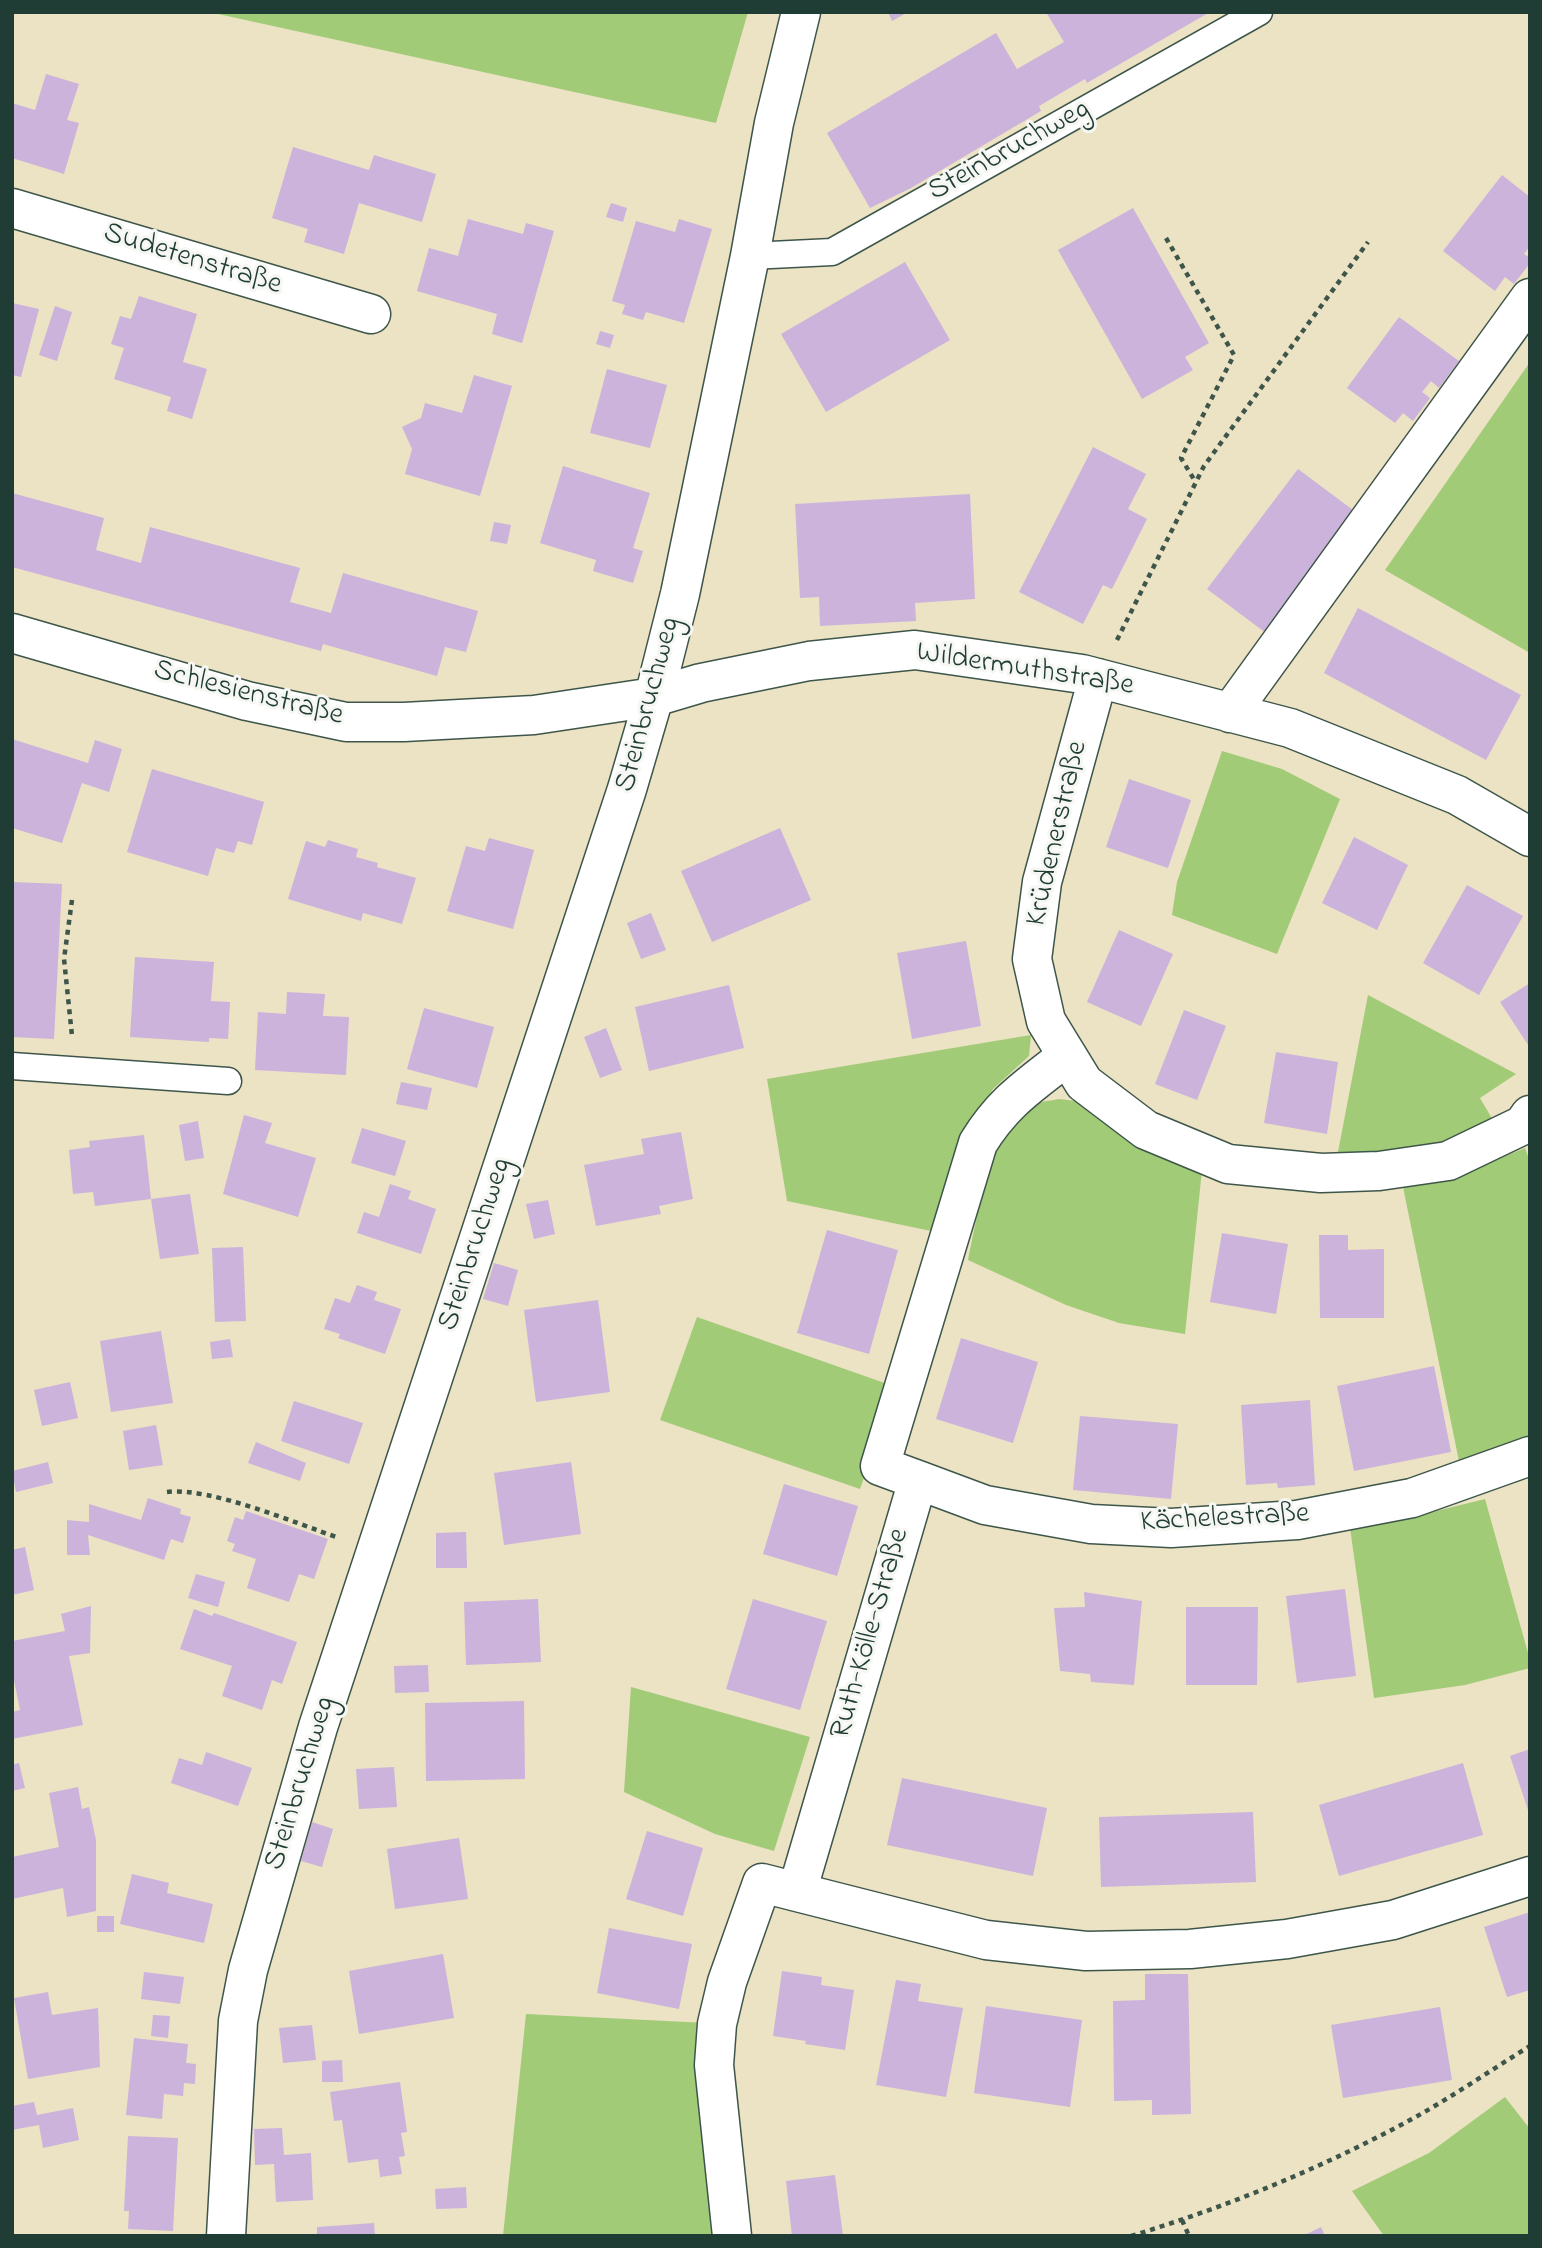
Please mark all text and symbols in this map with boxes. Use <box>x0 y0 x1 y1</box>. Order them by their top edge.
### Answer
street label: Steinbruchweg <box>923 93 1097 211</box>
street label: Sudetenstraße <box>98 217 286 305</box>
street label: Steinbruchweg <box>609 614 691 796</box>
street label: Wildermuthstraße <box>914 636 1136 706</box>
street label: Schlesienstraße <box>149 654 347 736</box>
street label: Krüdenerstraße <box>1020 738 1098 930</box>
street label: Steinbruchweg <box>432 1154 522 1336</box>
street label: Kächelestraße <box>1140 1498 1310 1542</box>
street label: Ruth-Kölle-Straße <box>825 1525 919 1743</box>
street label: Steinbruchweg <box>259 1693 345 1875</box>

